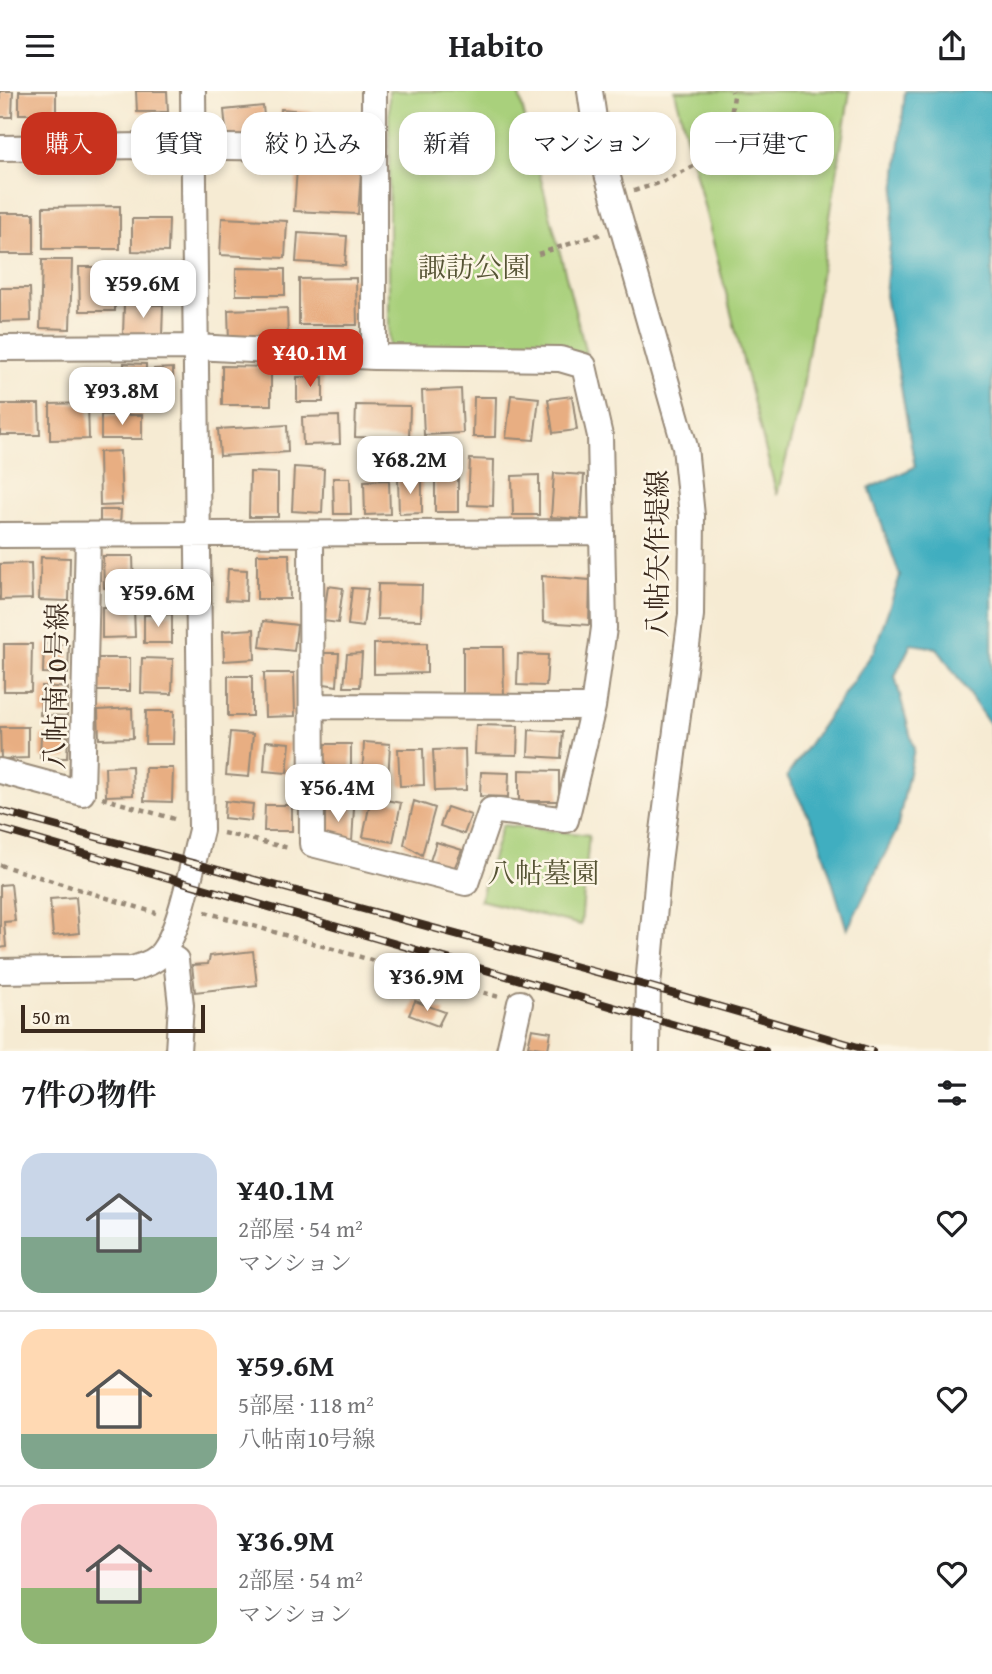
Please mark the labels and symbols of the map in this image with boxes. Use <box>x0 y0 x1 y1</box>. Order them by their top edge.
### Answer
park label: 諏訪公園 <box>418 246 530 287</box>
pin: ¥59.6M <box>86 261 200 320</box>
pin: ¥40.1M <box>253 329 367 389</box>
pin: ¥93.8M <box>65 367 179 427</box>
pin: ¥68.2M <box>353 437 467 496</box>
street label: 八帖矢作堤線 <box>636 470 677 638</box>
pin: ¥59.6M <box>101 569 215 629</box>
street label: 八帖南10号線 <box>33 602 77 770</box>
pin: ¥56.4M <box>281 765 395 824</box>
park label: 八帖墓園 <box>487 852 599 893</box>
pin: ¥36.9M <box>370 953 484 1013</box>
scale bar <box>21 1002 205 1034</box>

